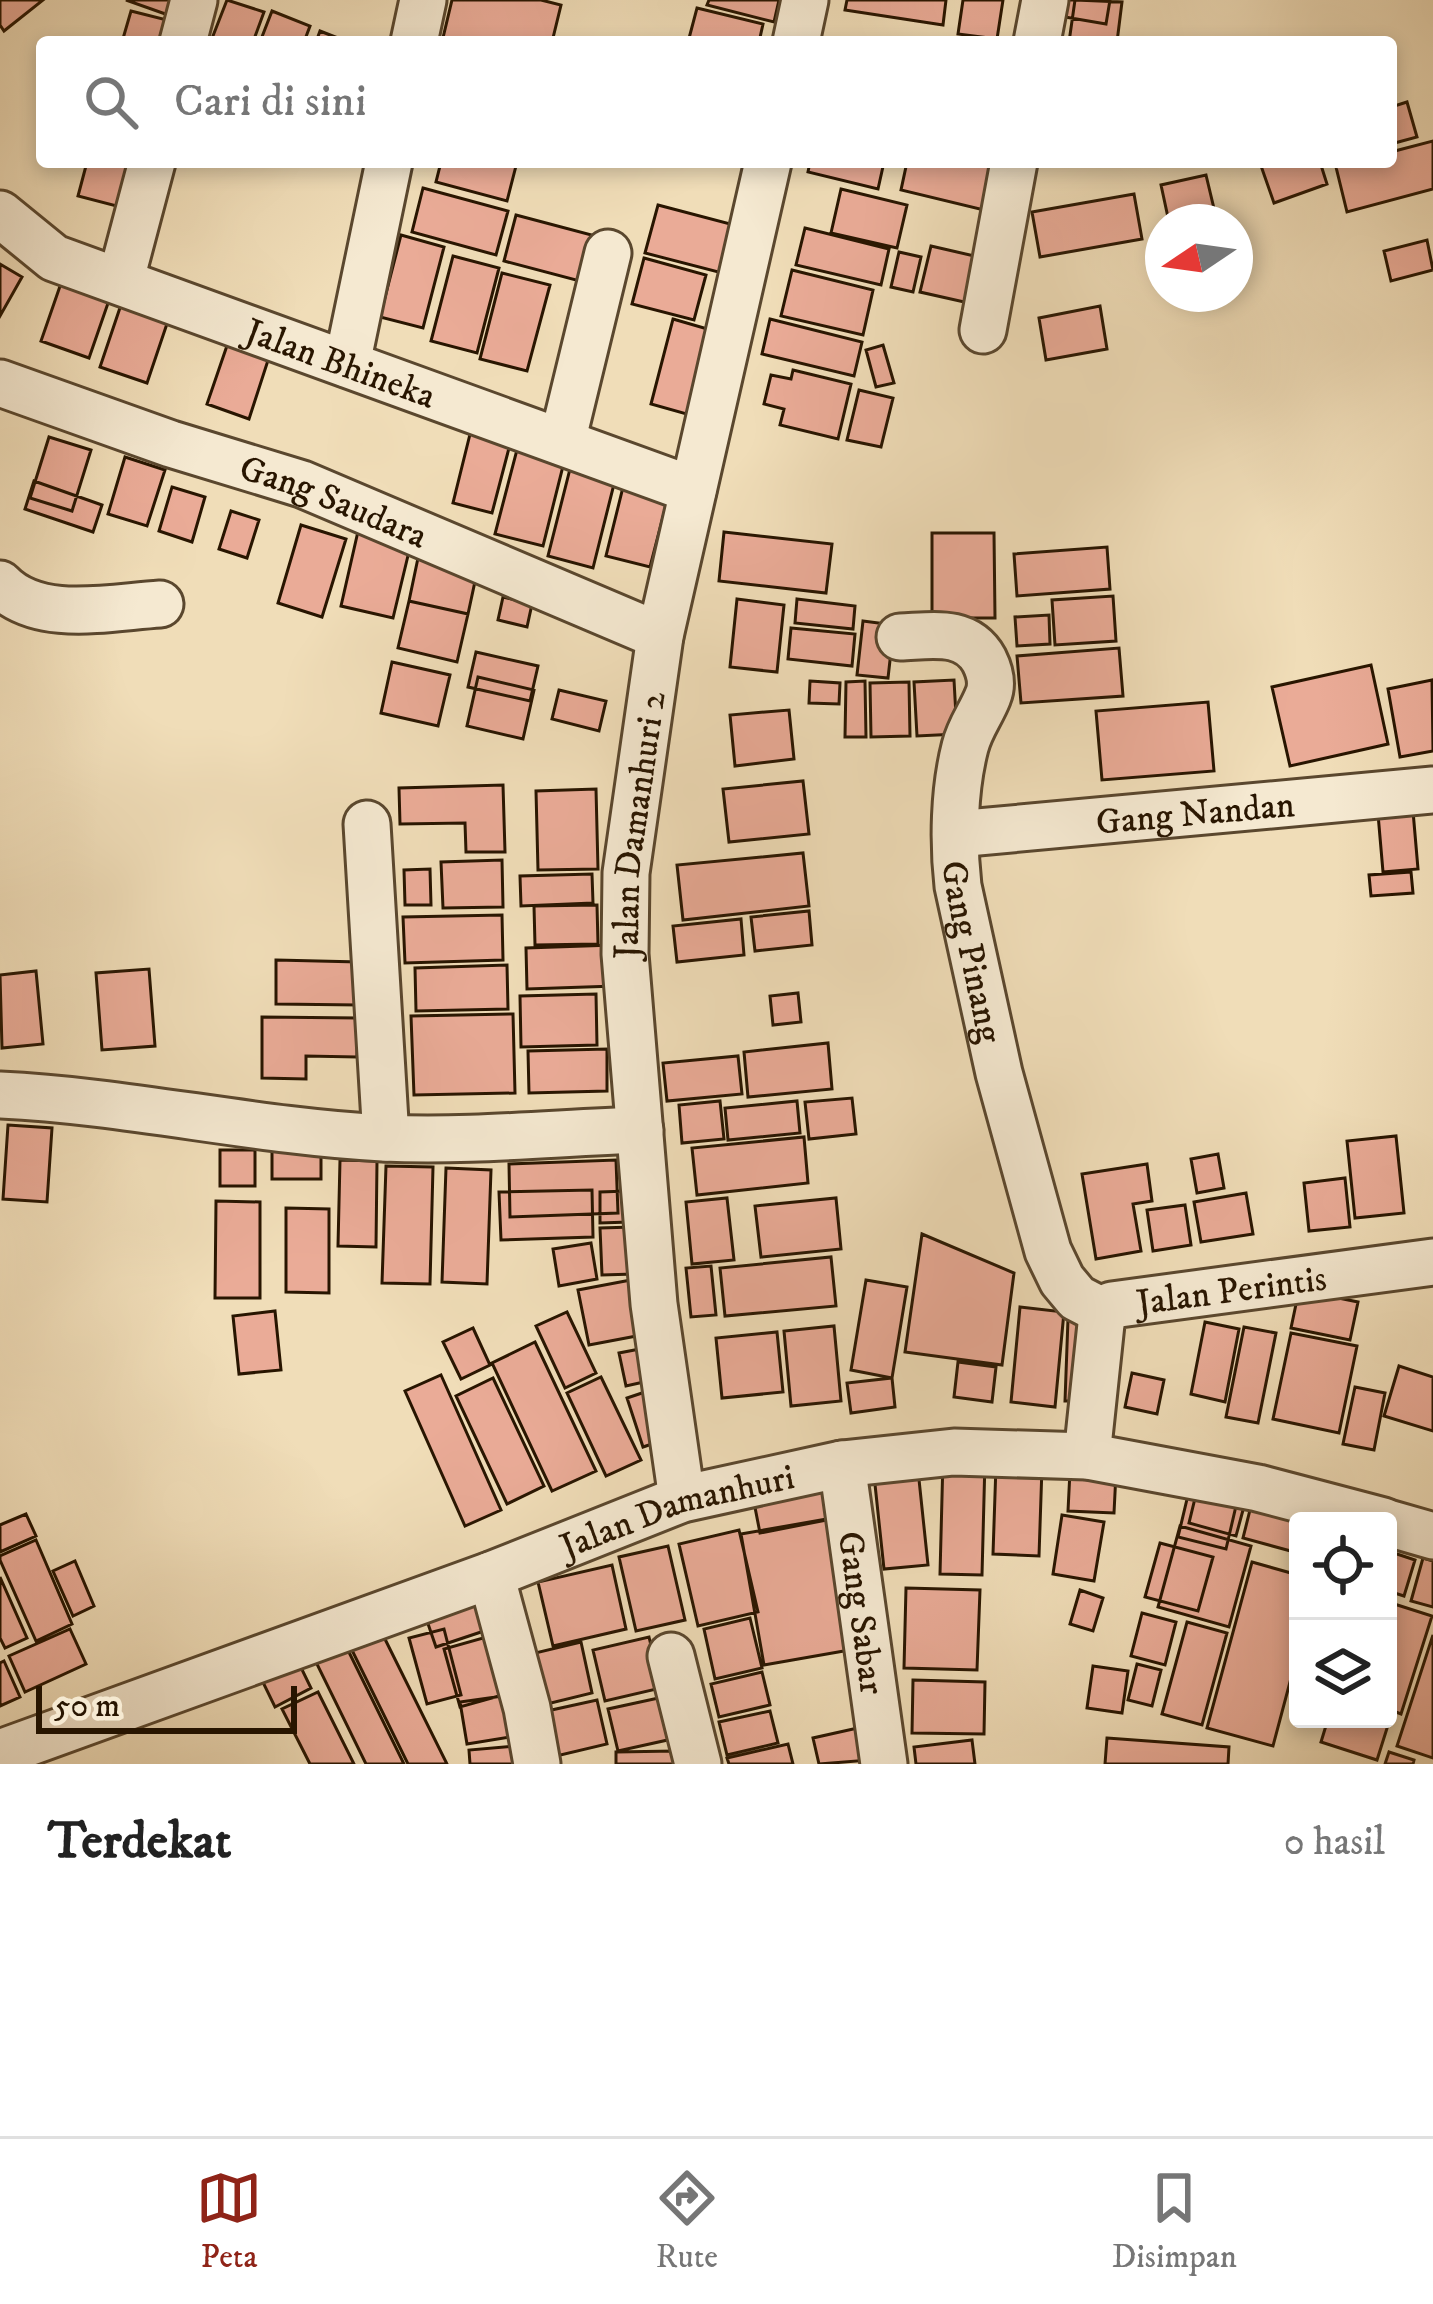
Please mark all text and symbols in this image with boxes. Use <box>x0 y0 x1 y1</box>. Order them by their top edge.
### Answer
search box <box>36 36 1397 168</box>
icon: search <box>78 69 144 135</box>
text: Cari di sini <box>174 74 366 130</box>
north arrow <box>1145 204 1253 312</box>
street label: Jalan Bhineka <box>236 308 442 420</box>
street label: Gang Saudara <box>234 446 434 560</box>
street label: Jalan Damanhuri 2 <box>605 688 677 962</box>
street label: Gang Nandan <box>1094 783 1297 846</box>
street label: Gang Pinang <box>931 859 1012 1048</box>
street label: Jalan Perintis <box>1131 1257 1329 1327</box>
street label: Jalan Damanhuri <box>551 1455 799 1571</box>
map controls <box>1289 1512 1397 1728</box>
button: locate <box>1289 1512 1397 1620</box>
street label: Gang Sabar <box>827 1528 894 1698</box>
button: layers <box>1289 1620 1397 1728</box>
scale bar <box>36 1680 297 1733</box>
text: 50 m <box>54 1686 120 1727</box>
text: Terdekat <box>48 1810 231 1874</box>
text: 0 hasil <box>1284 1818 1385 1867</box>
tab: Peta <box>196 2165 262 2278</box>
tab: Rute <box>654 2165 720 2278</box>
tab: Disimpan <box>1112 2165 1237 2278</box>

